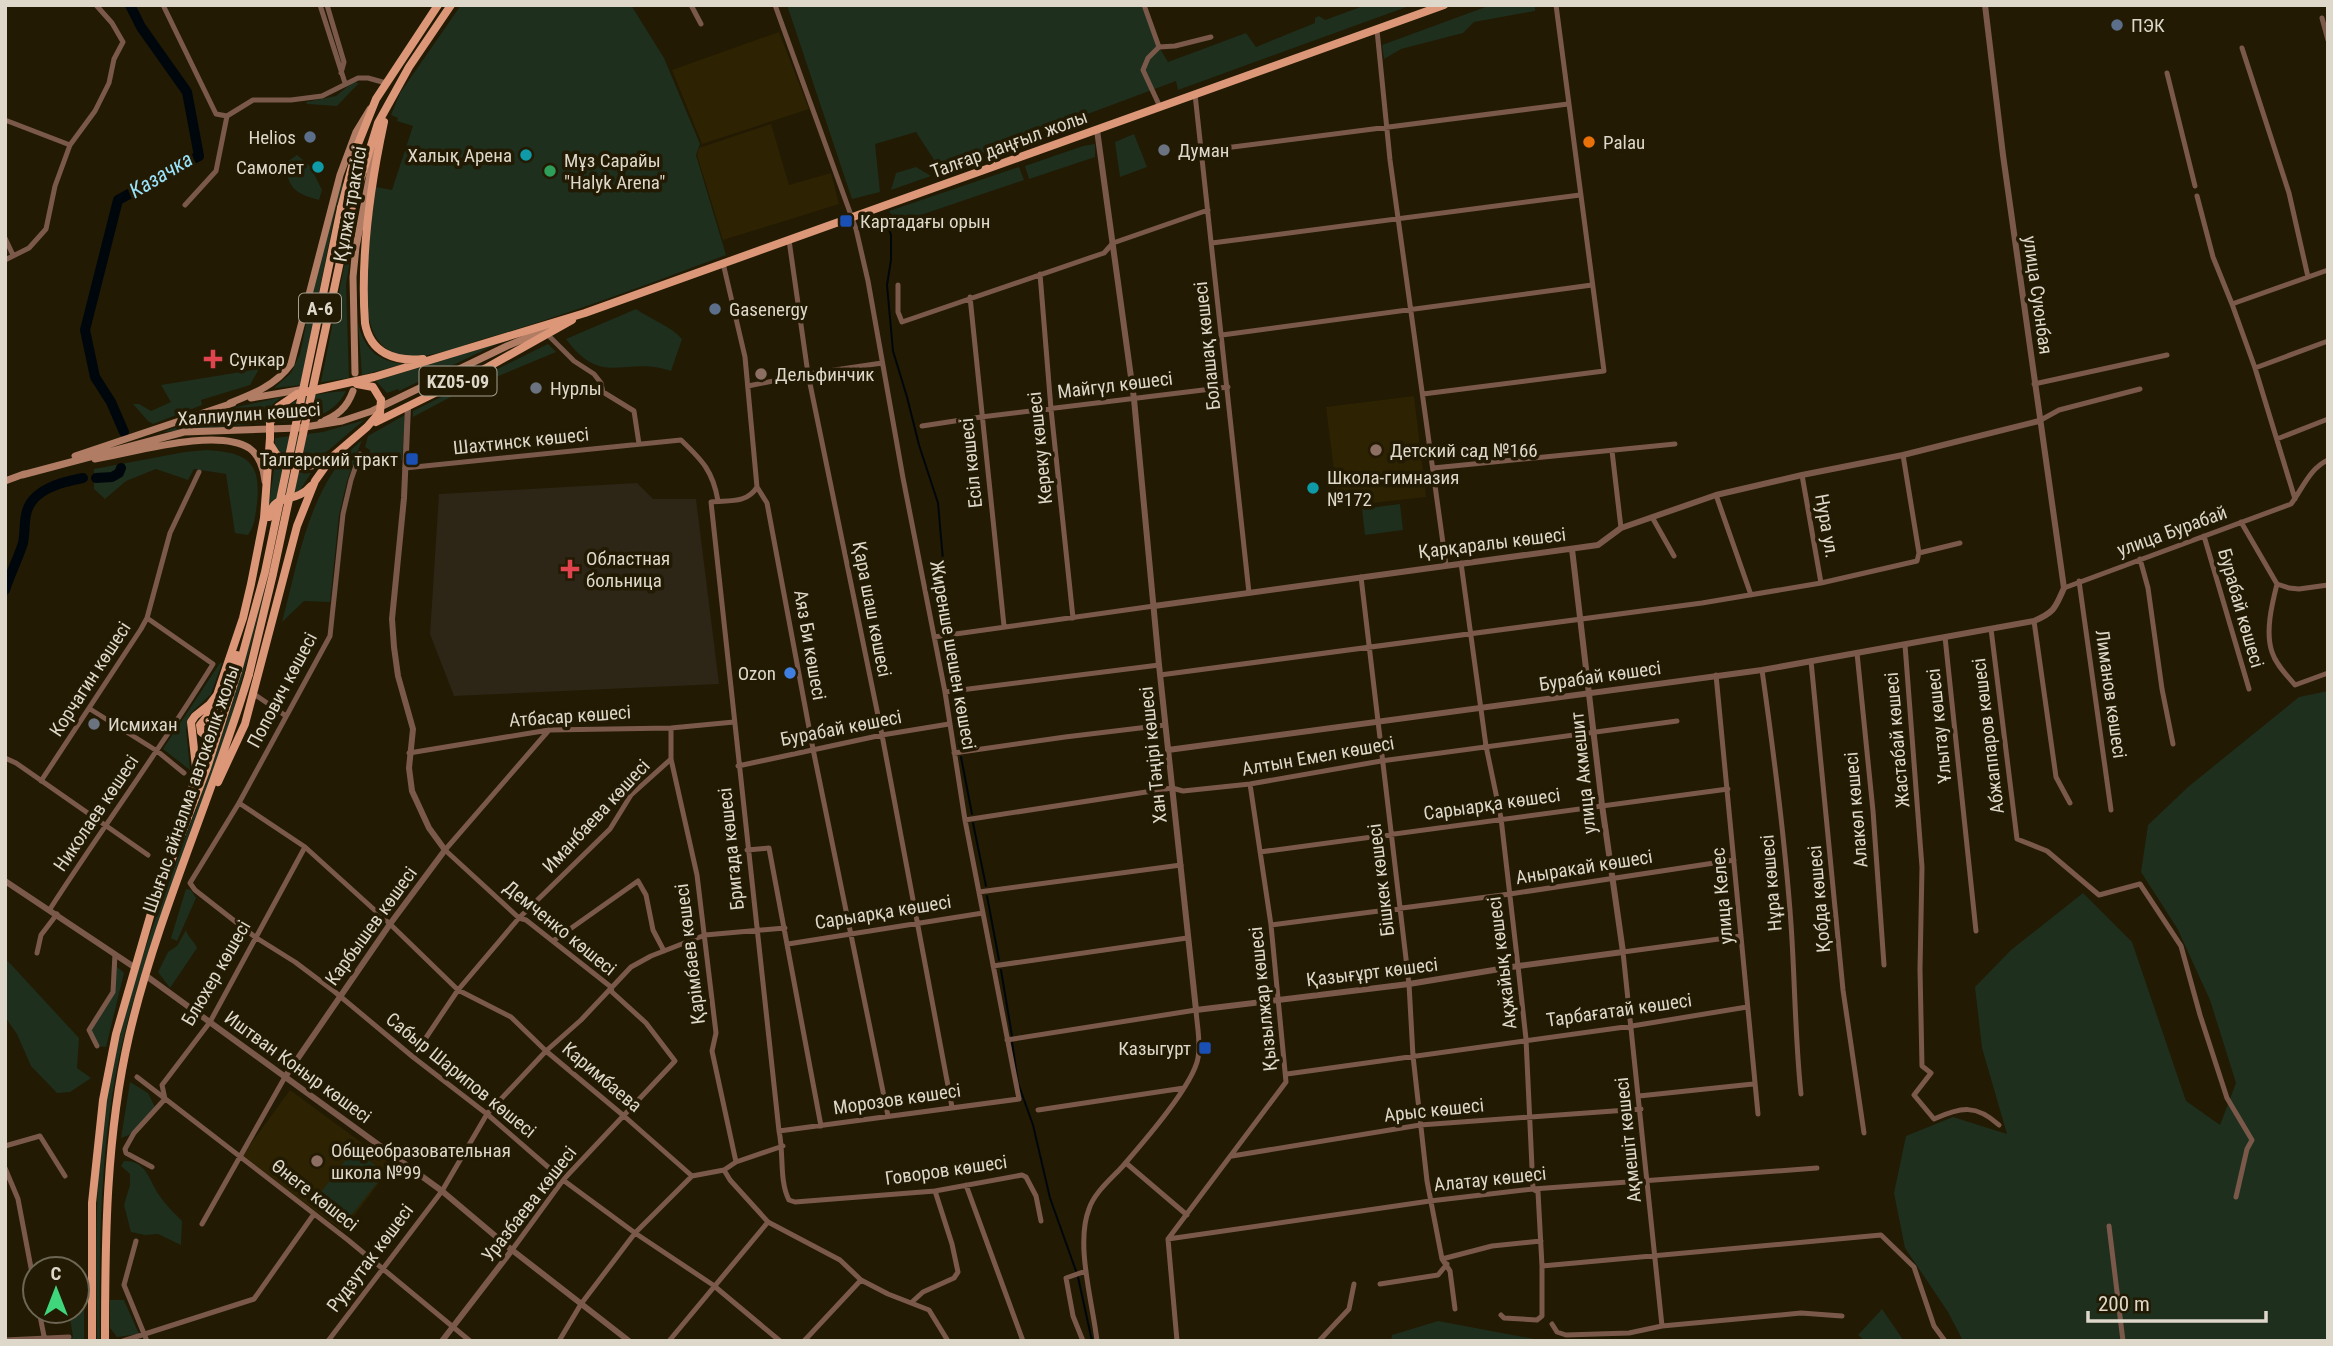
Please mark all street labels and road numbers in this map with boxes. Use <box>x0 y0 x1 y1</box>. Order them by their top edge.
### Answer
street label: Талғар даңғыл жолы <box>927 105 1091 183</box>
street label: Құлжа трактісі <box>329 144 371 264</box>
street label: улица Суюнбая <box>2018 234 2058 356</box>
street label: Болашақ көшесі <box>1189 280 1225 412</box>
road number: A-6 <box>299 294 341 322</box>
road number: KZ05-09 <box>420 366 496 396</box>
street label: Майгүл көшесі <box>1056 367 1174 403</box>
street label: Кереку көшесі <box>1023 391 1057 505</box>
street label: Халлиулин көшесі <box>177 398 321 430</box>
street label: Есіл көшесі <box>955 417 987 509</box>
street label: Шахтинск көшесі <box>452 422 590 460</box>
street label: Нура ул. <box>1810 492 1844 560</box>
street label: улица Бурабай <box>2114 501 2230 561</box>
street label: Қарқаралы көшесі <box>1417 523 1567 563</box>
street label: Қара шаш көшесі <box>848 539 896 679</box>
street label: Бурабай көшесі <box>2213 546 2269 670</box>
street label: Жиренше шешен көшесі <box>925 559 981 751</box>
street label: Аяз Би көшесі <box>789 588 831 702</box>
street label: Корчагин көшесі <box>44 617 136 741</box>
street label: Попович көшесі <box>242 628 322 752</box>
street label: Лиманов көшесі <box>2091 628 2131 760</box>
street label: Бурабай көшесі <box>1537 656 1663 696</box>
street label: Абжаппаров көшесі <box>1967 657 2009 815</box>
street label: Шығыс айналма автокөлік жолы <box>138 662 244 916</box>
street label: Ұлытау көшесі <box>1922 667 1956 785</box>
street label: Жастабай көшесі <box>1880 671 1914 809</box>
street label: Хан Тәңірі көшесі <box>1134 685 1172 825</box>
street label: Атбасар көшесі <box>508 700 632 732</box>
street label: Бурабай көшесі <box>778 705 904 751</box>
street label: улица Акмешит <box>1565 711 1601 835</box>
street label: Алтын Емел көшесі <box>1240 731 1396 781</box>
street label: Николаев көшесі <box>49 750 143 876</box>
street label: Алакөл көшесі <box>1839 751 1873 869</box>
street label: Иманбаева көшесі <box>537 754 655 878</box>
street label: Сарыарқа көшесі <box>1422 783 1562 825</box>
street label: Бригада көшесі <box>713 787 749 911</box>
street label: Бішкек көшесі <box>1363 822 1399 938</box>
street label: Нұра көшесі <box>1755 834 1787 932</box>
street label: Қобда көшесі <box>1803 844 1835 954</box>
street label: Аныракай көшесі <box>1514 845 1654 889</box>
street label: улица Келеc <box>1706 846 1738 945</box>
street label: Карбышев көшесі <box>320 862 422 990</box>
street label: Демченко көшесі <box>499 876 621 980</box>
street label: Қарімбаев көшесі <box>670 882 710 1026</box>
street label: Сарыарқа көшесі <box>813 890 953 934</box>
street label: Ақжайық көшесі <box>1482 895 1522 1031</box>
street label: Блюхер көшесі <box>177 916 255 1030</box>
street label: Қызылжар көшесі <box>1244 926 1282 1072</box>
street label: Қазығұрт көшесі <box>1305 953 1439 991</box>
street label: Тарбағатай көшесі <box>1545 988 1693 1032</box>
street label: Иштван Коныр көшесі <box>220 1006 376 1128</box>
street label: Сабыр Шарипов көшесі <box>381 1007 541 1143</box>
street label: Каримбаева <box>557 1037 647 1117</box>
street label: Ақмешіт көшесі <box>1610 1076 1646 1204</box>
street label: Морозов көшесі <box>832 1079 962 1119</box>
street label: Арыс көшесі <box>1383 1093 1485 1127</box>
street label: Уразбаева көшесі <box>477 1142 581 1266</box>
street label: Говоров көшесі <box>884 1150 1008 1190</box>
street label: Өнеге көшесі <box>267 1154 363 1236</box>
street label: Алатау көшесі <box>1433 1162 1547 1196</box>
street label: Рудзутак көшесі <box>322 1200 418 1316</box>

